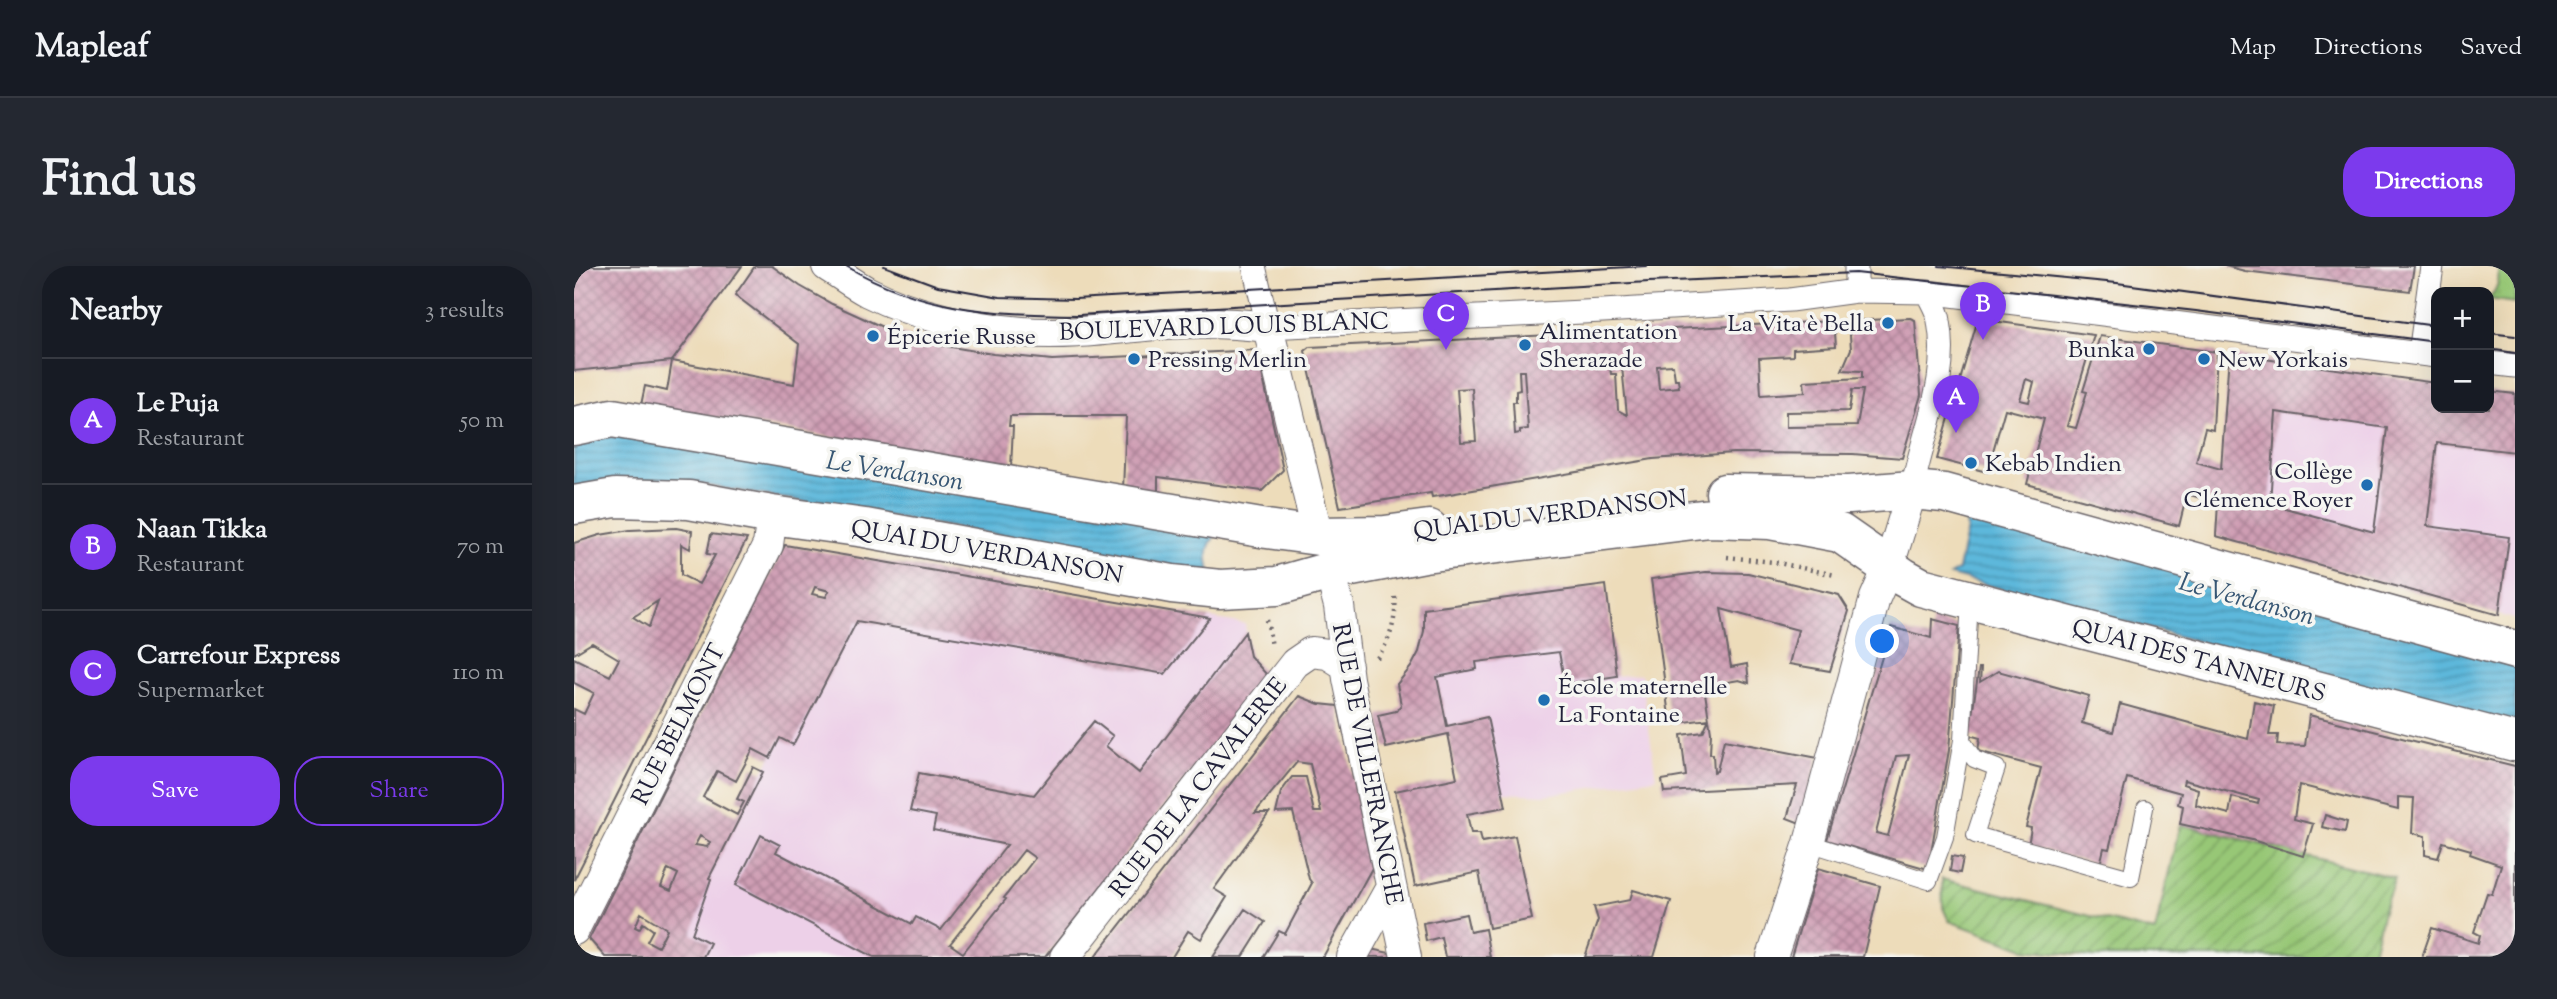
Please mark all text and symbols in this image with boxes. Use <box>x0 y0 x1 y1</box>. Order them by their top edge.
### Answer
text: Mapleaf <box>35 24 149 72</box>
text: Map <box>2230 31 2276 65</box>
text: Directions <box>2314 31 2422 65</box>
text: Saved <box>2460 31 2522 65</box>
text: Find us <box>42 147 196 217</box>
button: Directions <box>2343 147 2515 217</box>
pin: B <box>1960 282 2006 340</box>
map controls <box>2431 287 2494 413</box>
button: + <box>2431 287 2494 350</box>
text: Nearby <box>70 290 162 333</box>
pin: C <box>1423 292 1469 350</box>
text: 3 results <box>425 295 504 328</box>
street label: BOULEVARD LOUIS BLANC <box>1058 305 1390 351</box>
place label: La Vita è Bella <box>1727 308 1874 342</box>
marker: La Vita è Bella <box>1880 315 1896 331</box>
place label: Alimentation Sherazade <box>1539 316 1678 378</box>
place label: Épicerie Russe <box>887 321 1036 355</box>
marker: Épicerie Russe <box>865 328 881 344</box>
place label: Bunka <box>2068 334 2135 368</box>
marker: Alimentation Sherazade <box>1517 337 1533 353</box>
marker: Bunka <box>2141 341 2157 357</box>
place label: Pressing Merlin <box>1148 344 1307 378</box>
place label: New Yorkais <box>2218 344 2348 378</box>
button: − <box>2431 350 2494 413</box>
marker: Pressing Merlin <box>1126 351 1142 367</box>
marker: New Yorkais <box>2196 351 2212 367</box>
pin: A <box>1933 375 1979 433</box>
text: Le Puja <box>137 386 219 423</box>
text: A <box>84 405 102 438</box>
text: 50 m <box>460 405 504 438</box>
text: Restaurant <box>137 423 244 456</box>
water label: Le Verdanson <box>823 443 967 502</box>
place label: Kebab Indien <box>1985 448 2122 482</box>
marker: Kebab Indien <box>1963 455 1979 471</box>
place label: Collège Clémence Royer <box>2183 456 2353 518</box>
marker: Collège Clémence Royer <box>2359 477 2375 493</box>
street label: QUAI DU VERDANSON <box>1411 482 1689 550</box>
text: Naan Tikka <box>137 512 267 549</box>
street label: QUAI DU VERDANSON <box>848 512 1125 594</box>
text: B <box>86 531 100 564</box>
text: 70 m <box>457 531 504 564</box>
text: Restaurant <box>137 549 244 582</box>
water label: Le Verdanson <box>2174 565 2319 636</box>
street label: QUAI DES TANNEURS <box>2068 612 2329 712</box>
street label: RUE DE VILLEFRANCHE <box>1322 621 1410 909</box>
your location <box>1865 624 1899 658</box>
text: Carrefour Express <box>137 638 340 675</box>
street label: RUE BELMONT <box>624 638 735 811</box>
text: C <box>84 657 102 690</box>
text: 110 m <box>453 657 504 690</box>
street label: RUE DE LA CAVALERIE <box>1103 671 1297 906</box>
place label: École maternelle La Fontaine <box>1558 671 1728 733</box>
text: Supermarket <box>137 675 264 708</box>
marker: École maternelle La Fontaine <box>1536 692 1552 708</box>
button: Save <box>70 756 280 826</box>
button: Share <box>294 756 504 826</box>

